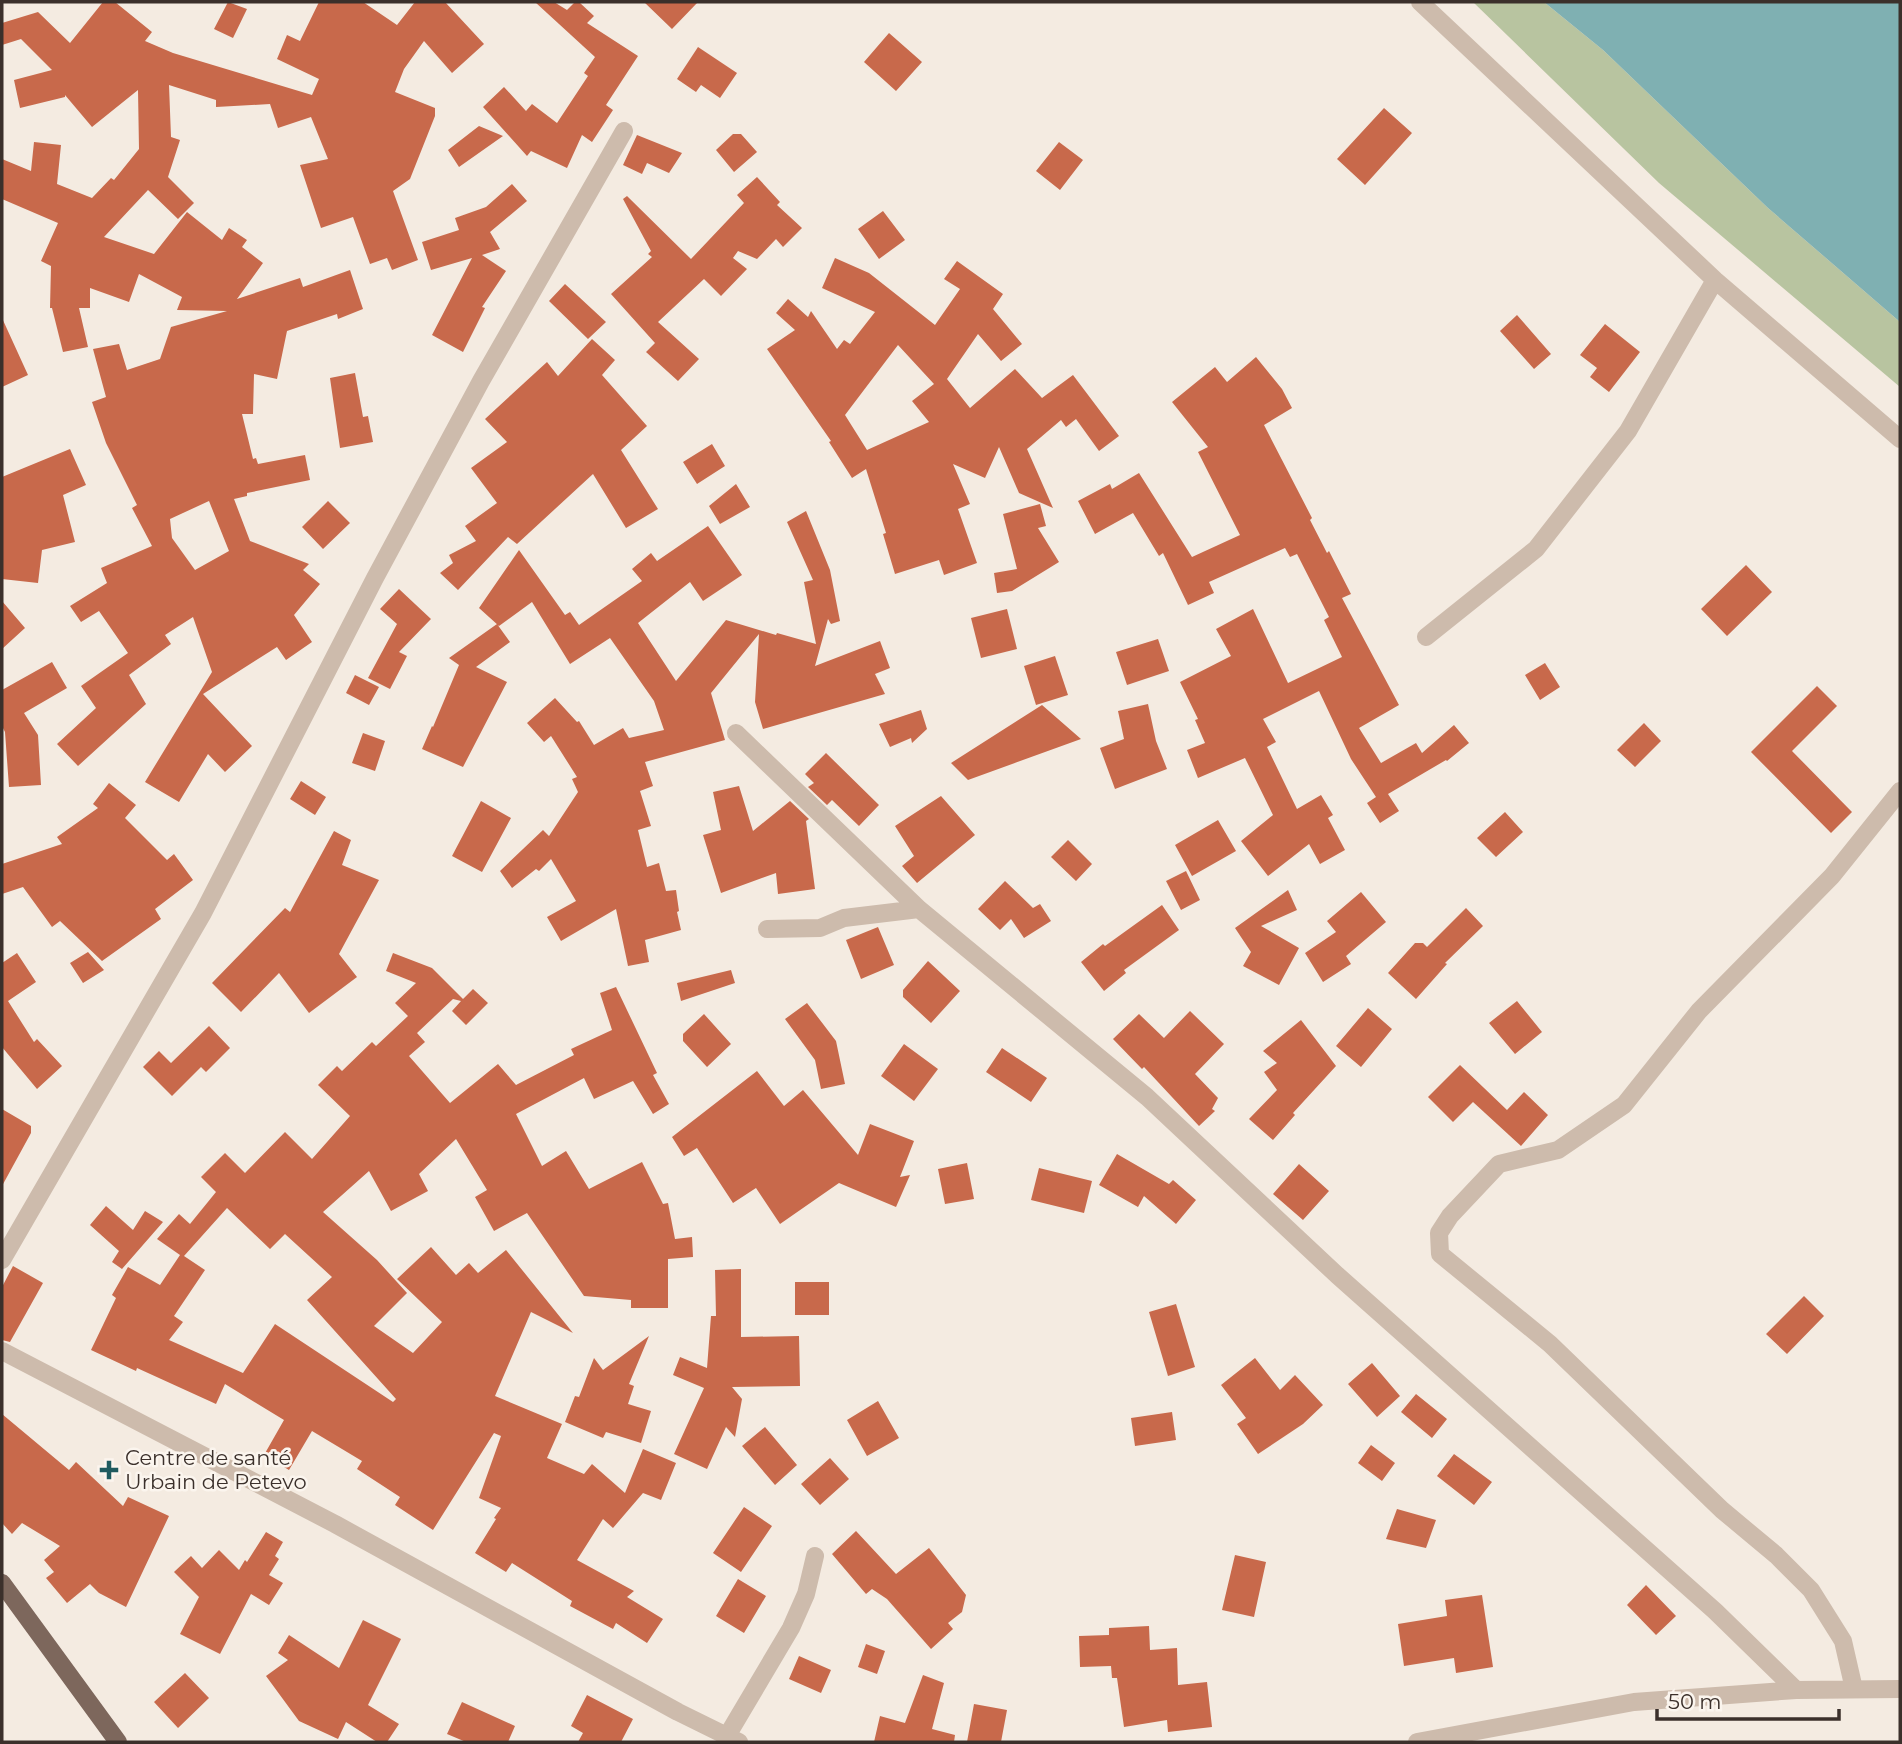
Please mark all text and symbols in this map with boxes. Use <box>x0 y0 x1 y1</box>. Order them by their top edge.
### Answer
place label: Centre de santé Urbain de Petevo <box>125 1445 307 1494</box>
marker: Centre de santé Urbain de Petevo <box>99 1460 119 1480</box>
scale bar <box>1657 1678 1839 1722</box>
text: 50 m <box>1668 1689 1722 1714</box>

